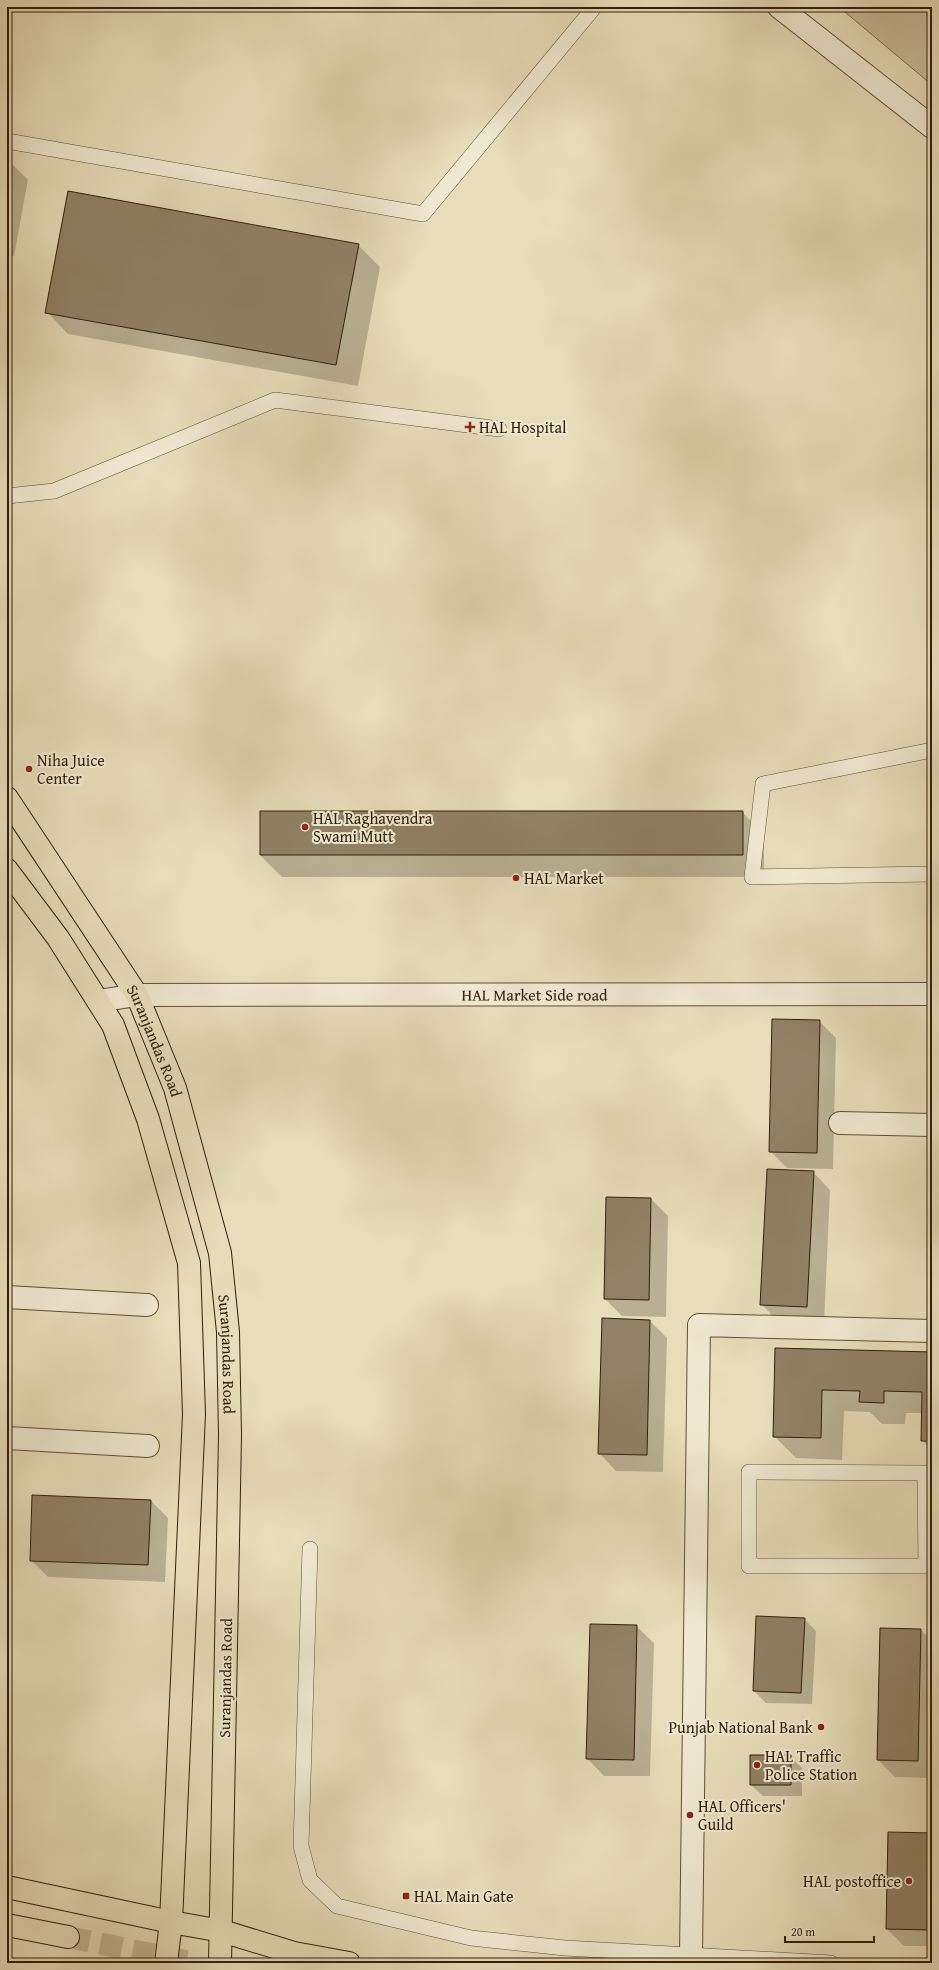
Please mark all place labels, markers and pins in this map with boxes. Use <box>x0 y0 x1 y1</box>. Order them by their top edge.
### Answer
place label: HAL Hospital <box>479 415 567 439</box>
marker: HAL Hospital <box>464 421 476 433</box>
place label: Niha Juice Center <box>37 748 105 790</box>
marker: Niha Juice Center <box>24 764 34 774</box>
place label: HAL Raghavendra Swami Mutt <box>313 806 433 848</box>
marker: HAL Raghavendra Swami Mutt <box>300 822 310 832</box>
place label: HAL Market <box>524 866 604 890</box>
marker: HAL Market <box>511 873 521 883</box>
place label: Punjab National Bank <box>668 1715 814 1739</box>
marker: Punjab National Bank <box>816 1722 826 1732</box>
place label: HAL Traffic Police Station <box>765 1744 857 1786</box>
marker: HAL Traffic Police Station <box>752 1760 762 1770</box>
place label: HAL Officers' Guild <box>698 1794 786 1836</box>
marker: HAL Officers' Guild <box>685 1810 695 1820</box>
place label: HAL postoffice <box>803 1869 901 1893</box>
marker: HAL postoffice <box>904 1876 914 1886</box>
place label: HAL Main Gate <box>414 1884 513 1908</box>
marker: HAL Main Gate <box>401 1891 411 1901</box>

